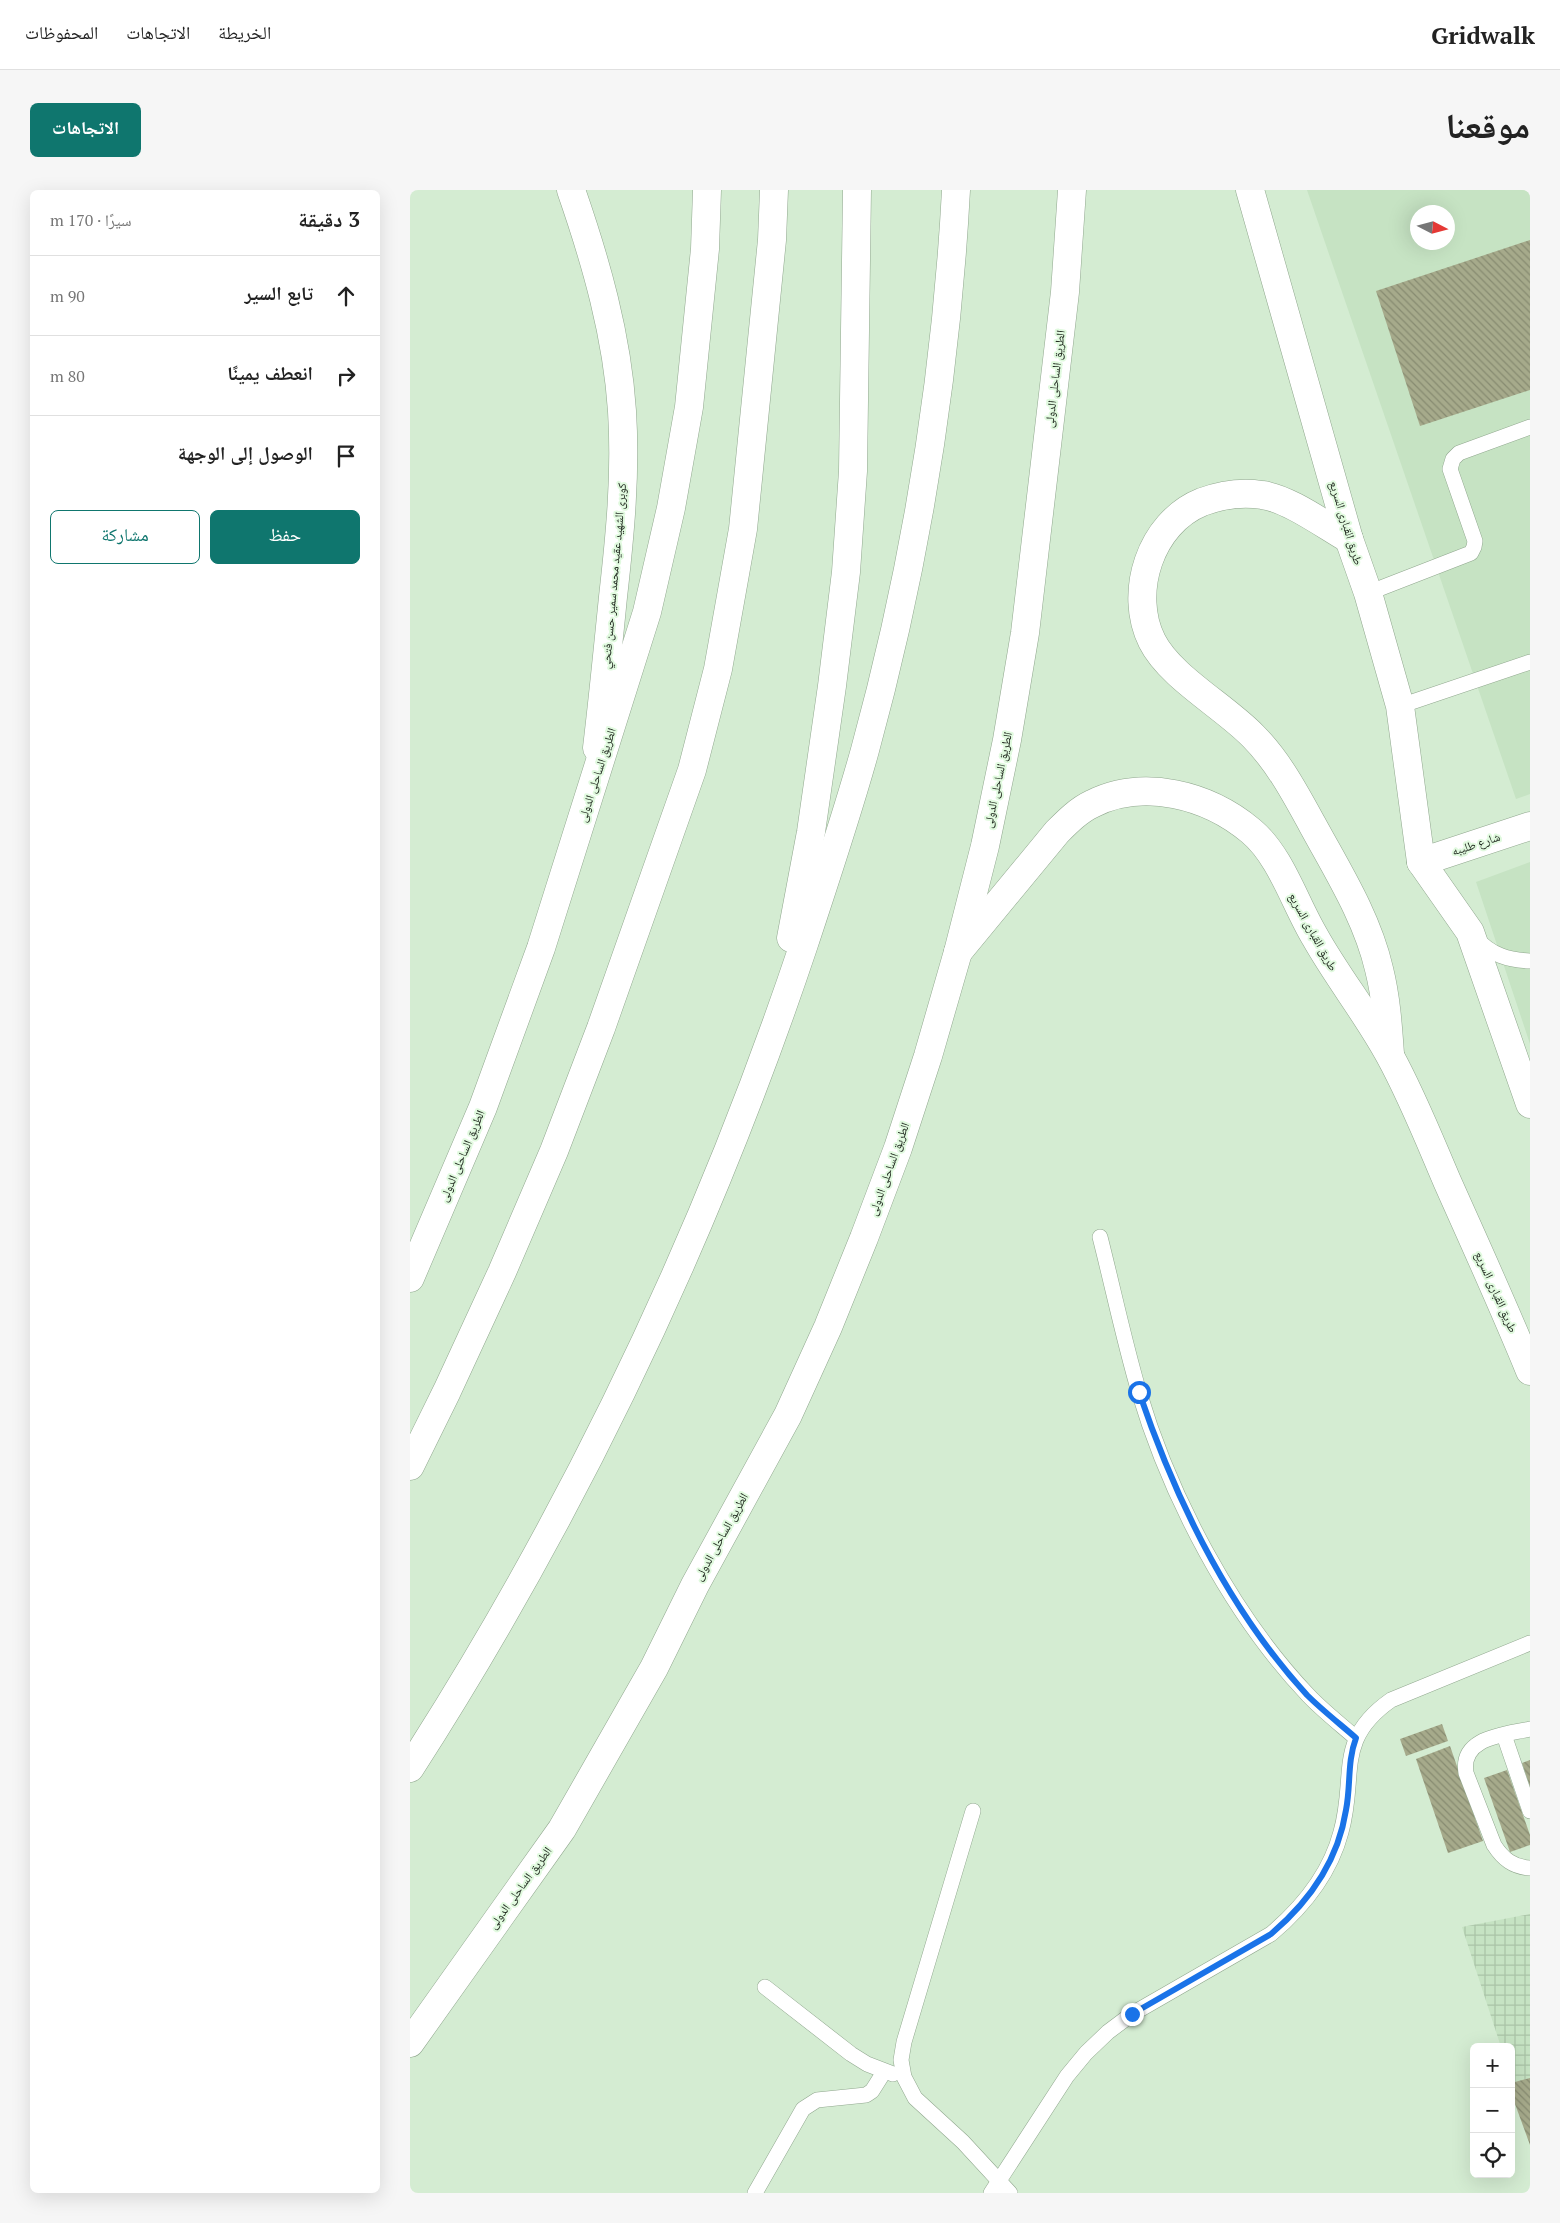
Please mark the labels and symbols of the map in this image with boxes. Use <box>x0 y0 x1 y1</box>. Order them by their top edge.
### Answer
north arrow <box>1410 205 1455 250</box>
street label: الطريق الساحلى الدولى <box>1041 329 1068 429</box>
street label: طريق القبارى السريع <box>1326 479 1366 567</box>
street label: كوبرى الشهيد عقيد محمد سمير حسن فتحي <box>598 482 632 670</box>
street label: الطريق الساحلى الدولى <box>574 726 619 824</box>
street label: الطريق الساحلى الدولى <box>980 730 1015 830</box>
street label: شارع طليبه <box>1450 829 1502 859</box>
street label: طريق القبارى السريع <box>1285 890 1341 974</box>
street label: الطريق الساحلى الدولى <box>435 1108 488 1204</box>
street label: الطريق الساحلى الدولى <box>865 1120 913 1218</box>
street label: طريق القبارى السريع <box>1472 1249 1521 1335</box>
route start <box>1128 1381 1151 1404</box>
street label: الطريق الساحلى الدولى <box>690 1490 751 1583</box>
street label: الطريق الساحلى الدولى <box>485 1843 555 1932</box>
route end <box>1121 2003 1144 2026</box>

